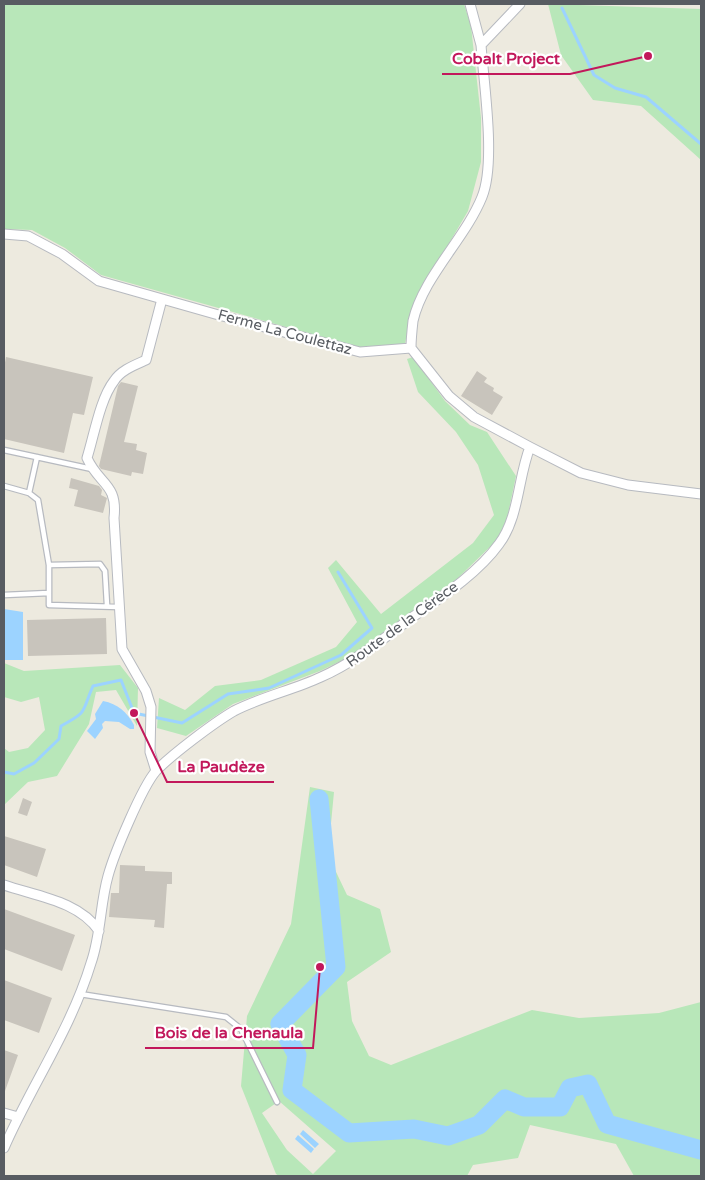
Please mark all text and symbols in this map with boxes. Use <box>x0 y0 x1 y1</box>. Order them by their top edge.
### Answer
callout: Cobalt Project <box>442 43 570 74</box>
text: Cobalt Project <box>452 49 561 69</box>
street label: Ferme La Coulettaz <box>216 305 354 359</box>
street label: Route de la Cérèce <box>343 577 461 671</box>
callout: La Paudèze <box>167 751 274 782</box>
text: La Paudèze <box>177 757 265 777</box>
callout: Bois de la Chenaula <box>145 1017 313 1048</box>
text: Bois de la Chenaula <box>155 1023 303 1043</box>

